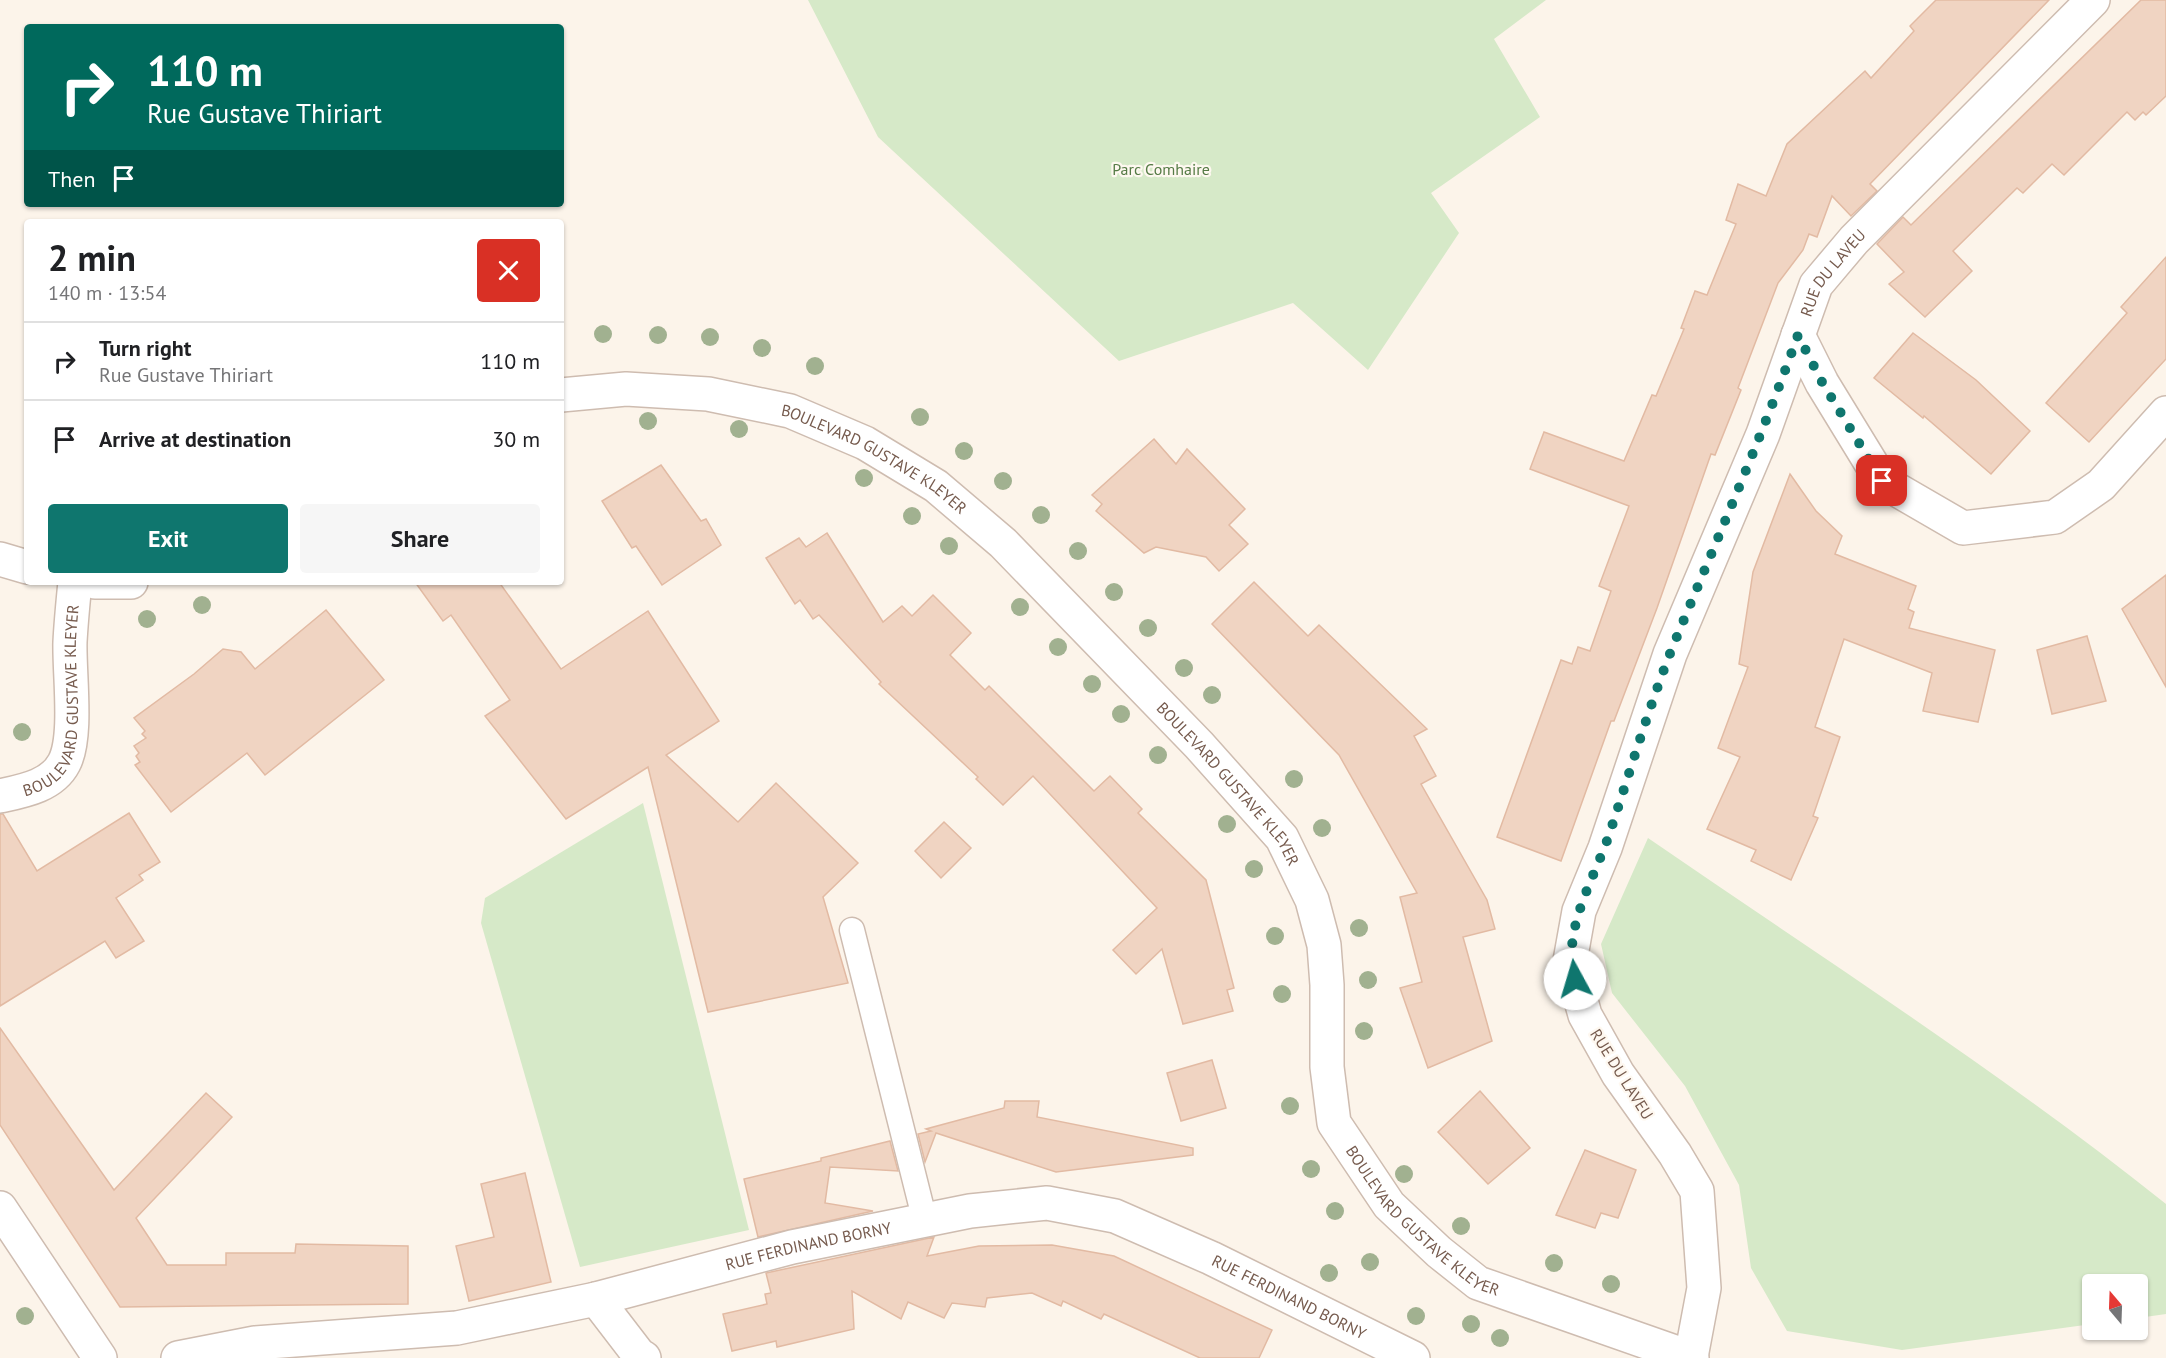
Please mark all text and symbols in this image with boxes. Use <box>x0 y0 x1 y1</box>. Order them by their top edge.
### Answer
text: 110 m <box>147 43 263 98</box>
icon: right <box>48 48 126 126</box>
text: Rue Gustave Thiriart <box>147 96 382 130</box>
park label: Parc Comhaire <box>1112 159 1210 179</box>
icon: arrive <box>107 162 140 195</box>
text: Then <box>48 165 95 193</box>
street label: RUE DU LAVEU <box>1796 225 1869 319</box>
text: 2 min <box>48 234 136 281</box>
button: close <box>477 239 540 302</box>
text: 140 m · 13:54 <box>48 280 166 306</box>
text: Turn right <box>99 334 191 362</box>
icon: right <box>48 345 81 378</box>
text: 110 m <box>480 347 540 375</box>
text: Rue Gustave Thiriart <box>99 362 273 388</box>
street label: BOULEVARD GUSTAVE KLEYER <box>780 400 971 518</box>
icon: arrive <box>48 423 81 456</box>
text: Arrive at destination <box>99 425 291 453</box>
text: 30 m <box>492 425 540 453</box>
pin <box>1856 455 1907 506</box>
icon: arrive <box>1865 464 1898 497</box>
button: Exit <box>48 504 288 573</box>
button: Share <box>300 504 540 573</box>
street label: BOULEVARD GUSTAVE KLEYER <box>20 604 83 800</box>
street label: BOULEVARD GUSTAVE KLEYER <box>1153 698 1304 869</box>
position arrow <box>1543 947 1607 1011</box>
street label: RUE DU LAVEU <box>1586 1025 1658 1123</box>
street label: BOULEVARD GUSTAVE KLEYER <box>1342 1141 1502 1300</box>
street label: RUE FERDINAND BORNY <box>723 1217 893 1274</box>
street label: RUE FERDINAND BORNY <box>1209 1250 1370 1343</box>
north arrow <box>2082 1274 2148 1340</box>
map controls <box>2082 1274 2148 1340</box>

